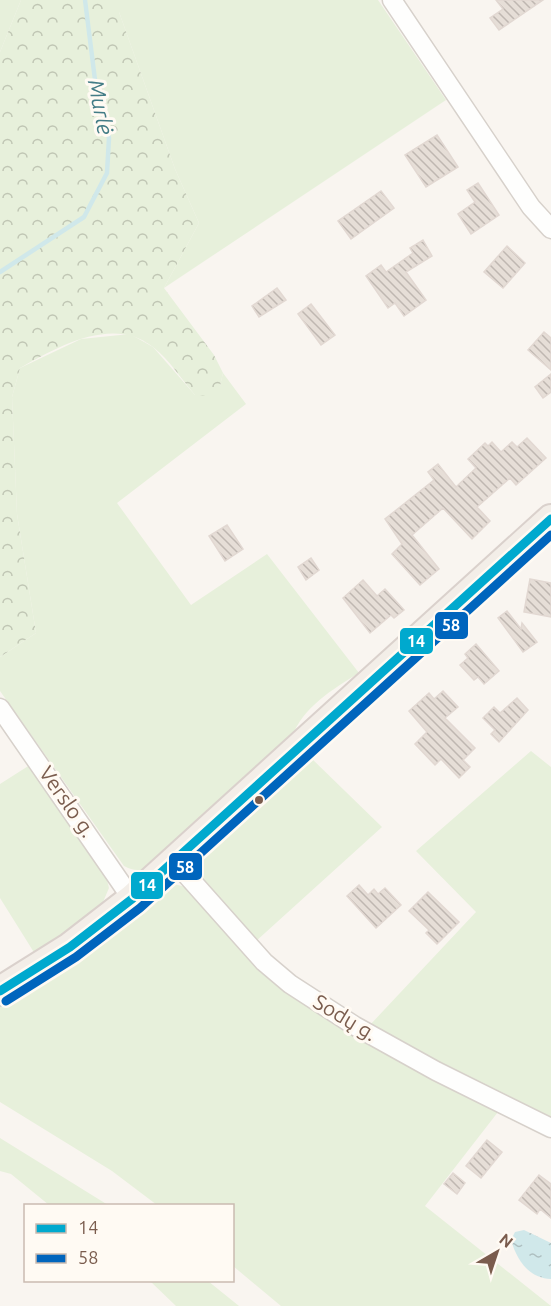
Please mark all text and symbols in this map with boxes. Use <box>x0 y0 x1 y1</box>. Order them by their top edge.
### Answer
water label: Murlė <box>84 77 119 137</box>
line badge: 58 <box>434 611 469 640</box>
text: 58 <box>442 616 460 634</box>
line badge: 14 <box>399 627 434 655</box>
text: 14 <box>407 632 425 650</box>
street label: Verslo g. <box>35 761 101 842</box>
unlabelled marker <box>253 794 265 806</box>
line badge: 58 <box>168 852 203 881</box>
text: 58 <box>176 858 194 876</box>
line badge: 14 <box>130 871 164 900</box>
text: 14 <box>138 876 156 894</box>
street label: Sodų g. <box>309 989 382 1045</box>
legend <box>24 1204 234 1282</box>
text: 14 <box>78 1217 98 1237</box>
north arrow <box>467 1222 527 1282</box>
text: N <box>496 1230 517 1251</box>
text: 58 <box>78 1247 98 1267</box>

